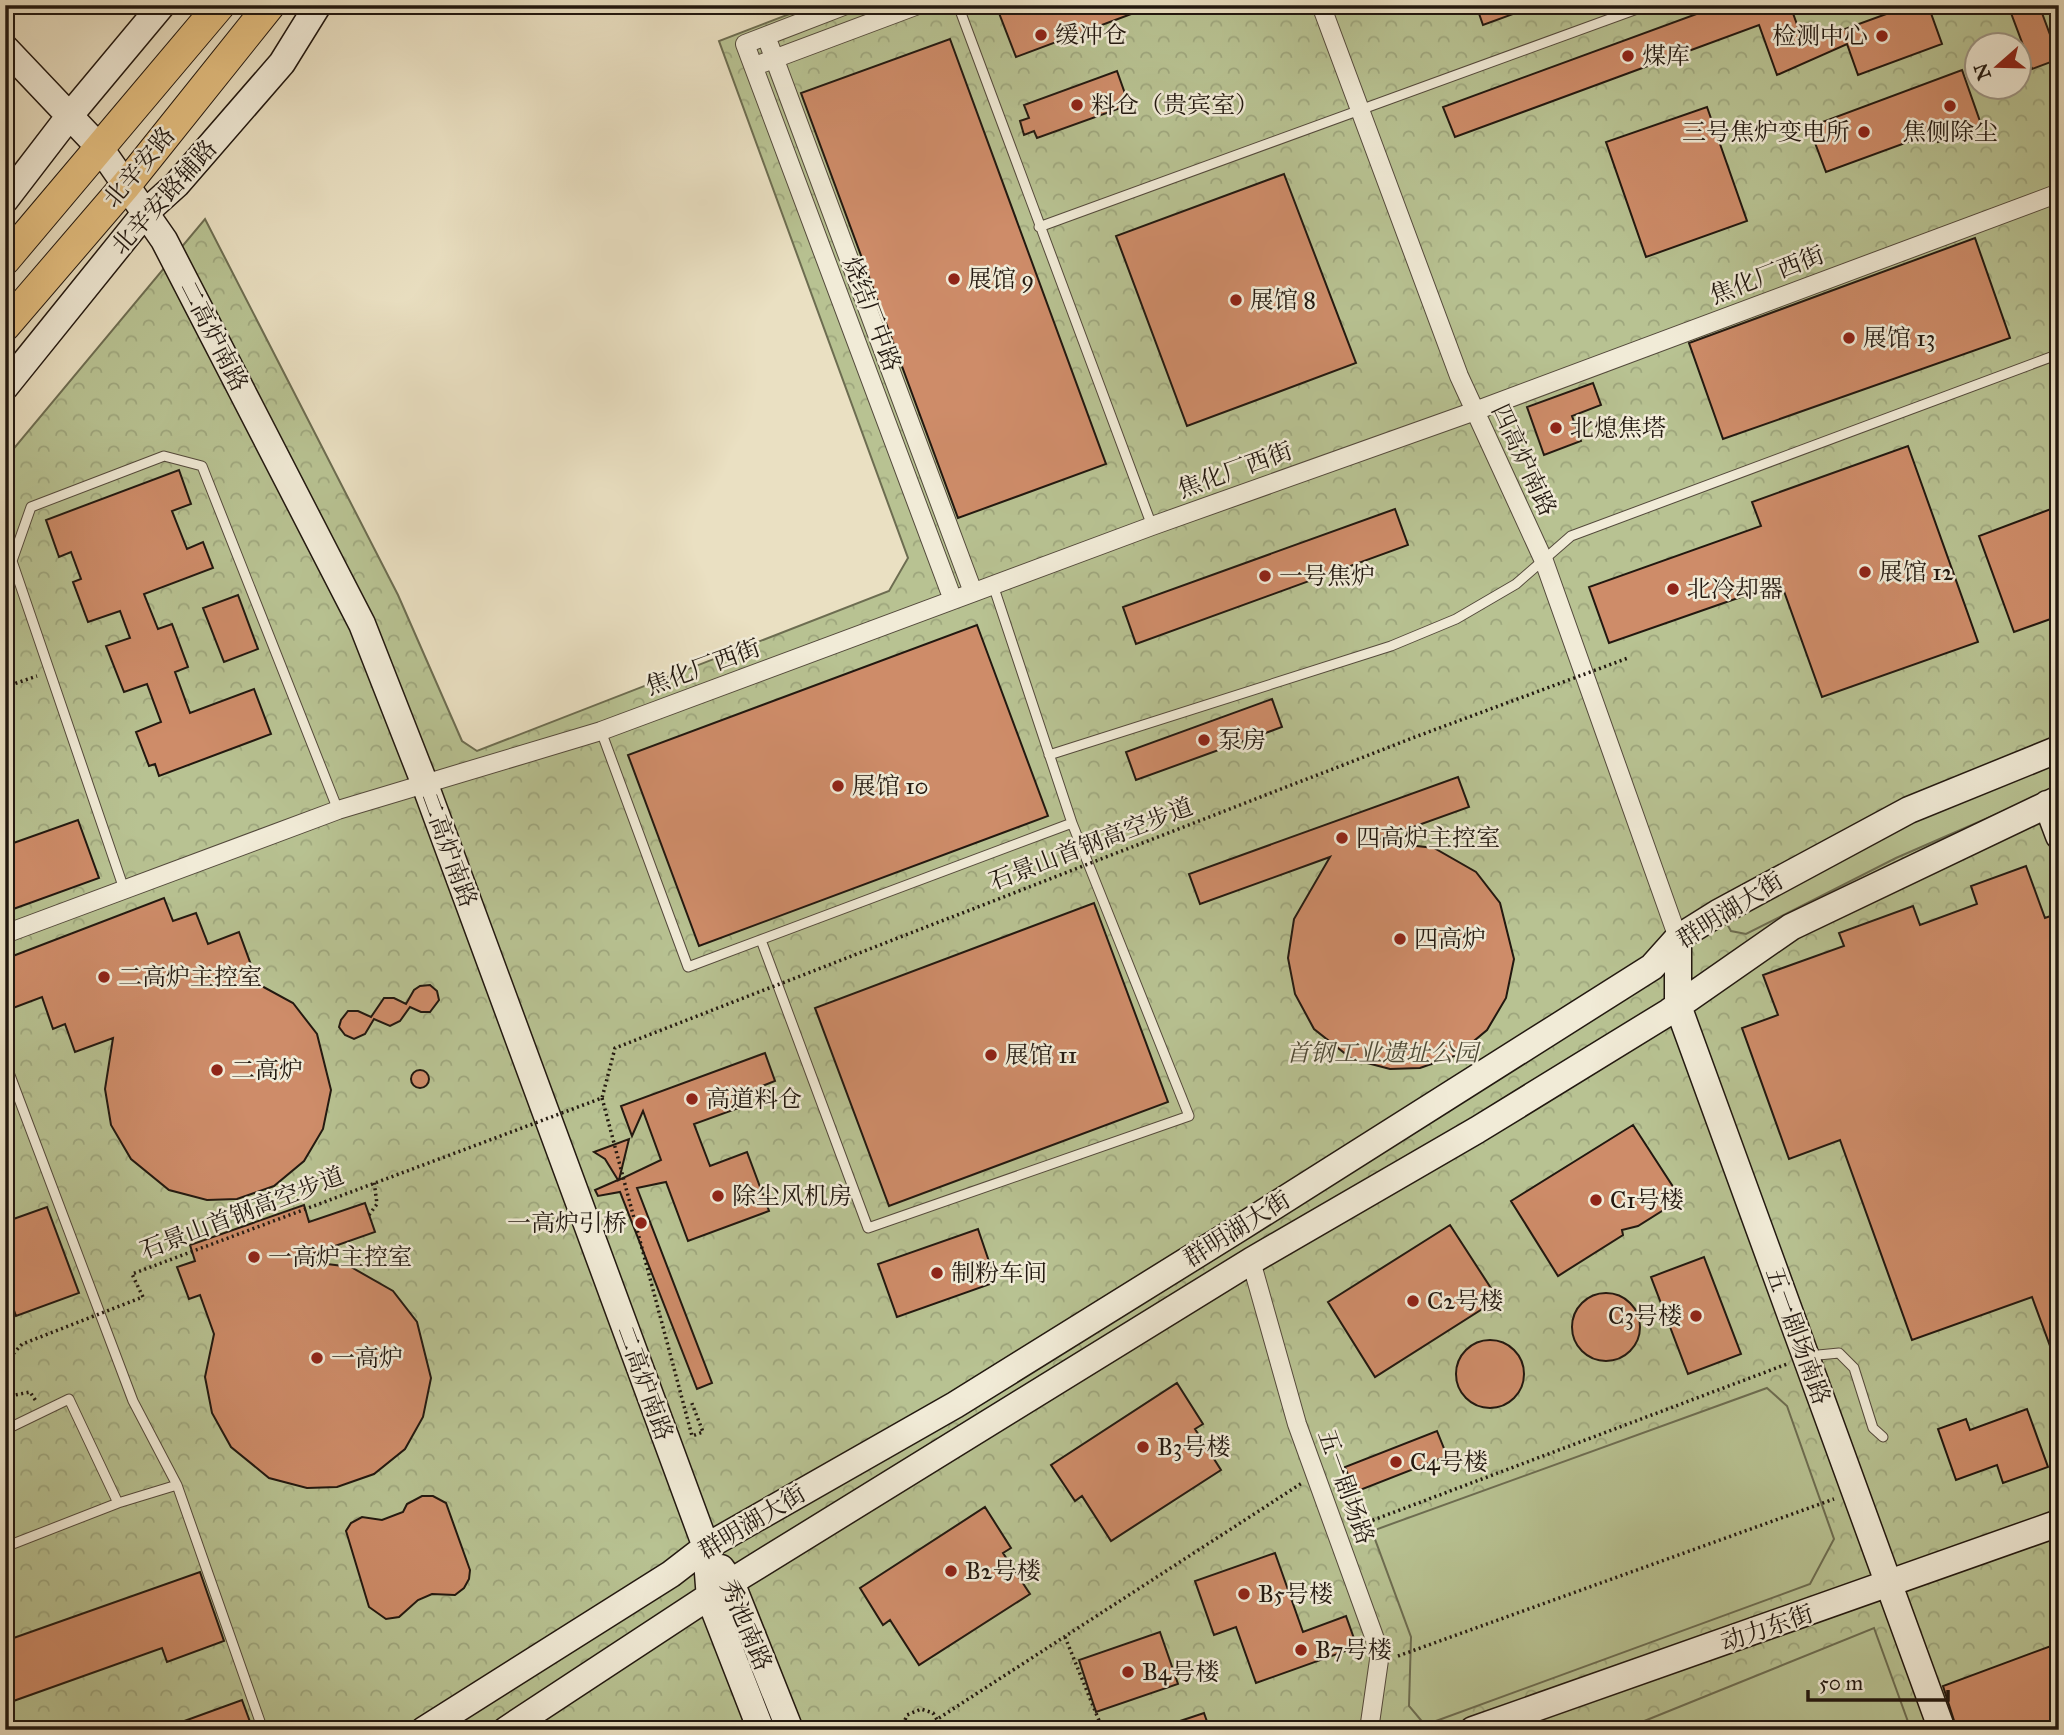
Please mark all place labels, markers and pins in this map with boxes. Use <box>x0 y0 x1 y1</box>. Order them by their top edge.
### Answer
place label: 缓冲仓 <box>1055 20 1127 50</box>
place label: 检测中心 <box>1772 21 1868 51</box>
marker: 缓冲仓 <box>1033 27 1049 43</box>
marker: 检测中心 <box>1874 28 1890 44</box>
place label: 煤库 <box>1642 41 1690 71</box>
marker: 煤库 <box>1620 48 1636 64</box>
place label: 料仓（贵宾室） <box>1091 90 1259 120</box>
marker: 料仓（贵宾室） <box>1069 97 1085 113</box>
marker: 焦侧除尘 <box>1942 98 1958 114</box>
place label: 三号焦炉变电所 <box>1682 117 1850 147</box>
place label: 焦侧除尘 <box>1902 117 1998 147</box>
marker: 三号焦炉变电所 <box>1856 124 1872 140</box>
place label: 展馆 9 <box>968 264 1034 294</box>
marker: 展馆 9 <box>946 271 962 287</box>
place label: 展馆 8 <box>1250 285 1316 315</box>
marker: 展馆 8 <box>1228 292 1244 308</box>
place label: 展馆 13 <box>1863 323 1935 353</box>
marker: 展馆 13 <box>1841 330 1857 346</box>
place label: 北熄焦塔 <box>1570 413 1666 443</box>
marker: 北熄焦塔 <box>1548 420 1564 436</box>
place label: 展馆 12 <box>1879 557 1954 587</box>
place label: 一号焦炉 <box>1279 561 1375 591</box>
marker: 展馆 12 <box>1857 564 1873 580</box>
marker: 一号焦炉 <box>1257 568 1273 584</box>
place label: 北冷却器 <box>1687 574 1783 604</box>
marker: 北冷却器 <box>1665 581 1681 597</box>
place label: 泵房 <box>1218 725 1266 755</box>
marker: 泵房 <box>1196 732 1212 748</box>
place label: 展馆 10 <box>852 771 929 801</box>
marker: 展馆 10 <box>830 778 846 794</box>
place label: 四高炉主控室 <box>1356 823 1500 853</box>
marker: 四高炉主控室 <box>1334 830 1350 846</box>
place label: 四高炉 <box>1414 924 1486 954</box>
marker: 四高炉 <box>1392 931 1408 947</box>
place label: 二高炉主控室 <box>118 962 262 992</box>
marker: 二高炉主控室 <box>96 969 112 985</box>
place label: 展馆 11 <box>1005 1040 1077 1070</box>
marker: 展馆 11 <box>983 1047 999 1063</box>
place label: 二高炉 <box>231 1055 303 1085</box>
marker: 二高炉 <box>209 1062 225 1078</box>
place label: 高道料仓 <box>706 1084 802 1114</box>
marker: 高道料仓 <box>684 1091 700 1107</box>
place label: 除尘风机房 <box>732 1181 852 1211</box>
place label: C1号楼 <box>1610 1185 1684 1215</box>
marker: 除尘风机房 <box>710 1188 726 1204</box>
marker: C1号楼 <box>1588 1192 1604 1208</box>
place label: 一高炉引桥 <box>507 1208 627 1238</box>
marker: 一高炉引桥 <box>633 1215 649 1231</box>
place label: 一高炉主控室 <box>268 1242 412 1272</box>
marker: 一高炉主控室 <box>246 1249 262 1265</box>
place label: 制粉车间 <box>951 1258 1047 1288</box>
marker: 制粉车间 <box>929 1265 945 1281</box>
place label: C2号楼 <box>1427 1286 1503 1316</box>
marker: C2号楼 <box>1405 1293 1421 1309</box>
place label: C3号楼 <box>1608 1301 1682 1331</box>
marker: C3号楼 <box>1688 1308 1704 1324</box>
place label: 一高炉 <box>331 1343 403 1373</box>
marker: 一高炉 <box>309 1350 325 1366</box>
place label: B3号楼 <box>1157 1432 1230 1462</box>
marker: B3号楼 <box>1135 1439 1151 1455</box>
place label: C4号楼 <box>1410 1447 1488 1477</box>
marker: C4号楼 <box>1388 1454 1404 1470</box>
place label: B2号楼 <box>965 1556 1041 1586</box>
marker: B2号楼 <box>943 1563 959 1579</box>
place label: B5号楼 <box>1258 1579 1333 1609</box>
marker: B5号楼 <box>1236 1586 1252 1602</box>
place label: B7号楼 <box>1315 1635 1392 1665</box>
marker: B7号楼 <box>1293 1642 1309 1658</box>
place label: B4号楼 <box>1142 1657 1219 1687</box>
marker: B4号楼 <box>1120 1664 1136 1680</box>

